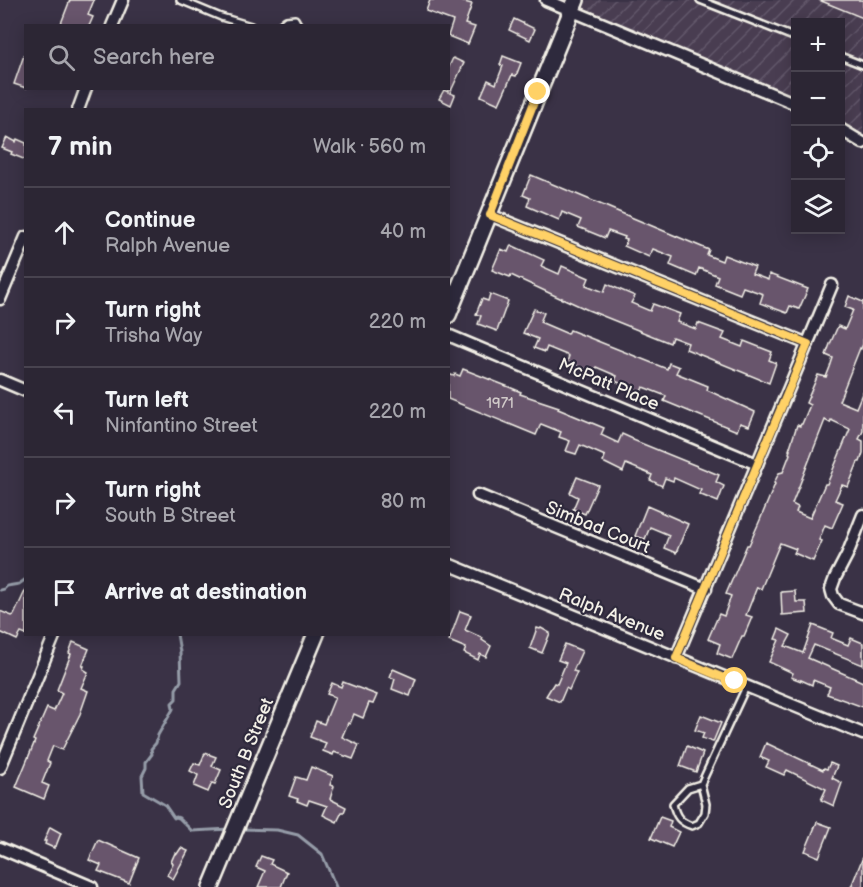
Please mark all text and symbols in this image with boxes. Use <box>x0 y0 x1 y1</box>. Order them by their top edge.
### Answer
map controls <box>791 18 845 234</box>
button: + <box>791 18 845 72</box>
search box <box>24 24 450 90</box>
icon: search <box>45 41 78 74</box>
text: Search here <box>93 44 215 71</box>
button: − <box>791 72 845 126</box>
route end <box>524 78 550 104</box>
button: locate <box>791 126 845 180</box>
text: 7 min <box>48 132 112 163</box>
text: Walk · 560 m <box>313 135 426 159</box>
button: layers <box>791 180 845 234</box>
text: Continue <box>105 207 195 234</box>
icon: ahead <box>48 216 81 249</box>
text: 40 m <box>380 220 426 244</box>
text: Ralph Avenue <box>105 234 230 258</box>
text: Turn right <box>105 297 201 324</box>
icon: right <box>48 306 81 339</box>
text: 220 m <box>369 310 426 334</box>
text: Trisha Way <box>105 324 202 348</box>
street label: McPatt Place <box>555 354 663 415</box>
text: Turn left <box>105 387 189 414</box>
house number: 1971 <box>486 394 514 413</box>
icon: left <box>48 396 81 429</box>
text: 220 m <box>369 400 426 424</box>
text: Ninfantino Street <box>105 414 258 438</box>
text: Turn right <box>105 477 201 504</box>
icon: right <box>48 486 81 519</box>
text: 80 m <box>381 490 426 514</box>
street label: Simbad Court <box>543 497 654 558</box>
text: South B Street <box>105 504 236 528</box>
icon: arrive <box>48 576 81 609</box>
text: Arrive at destination <box>105 579 307 606</box>
street label: Ralph Avenue <box>556 584 668 645</box>
route start <box>721 667 747 693</box>
street label: South B Street <box>215 694 278 812</box>

